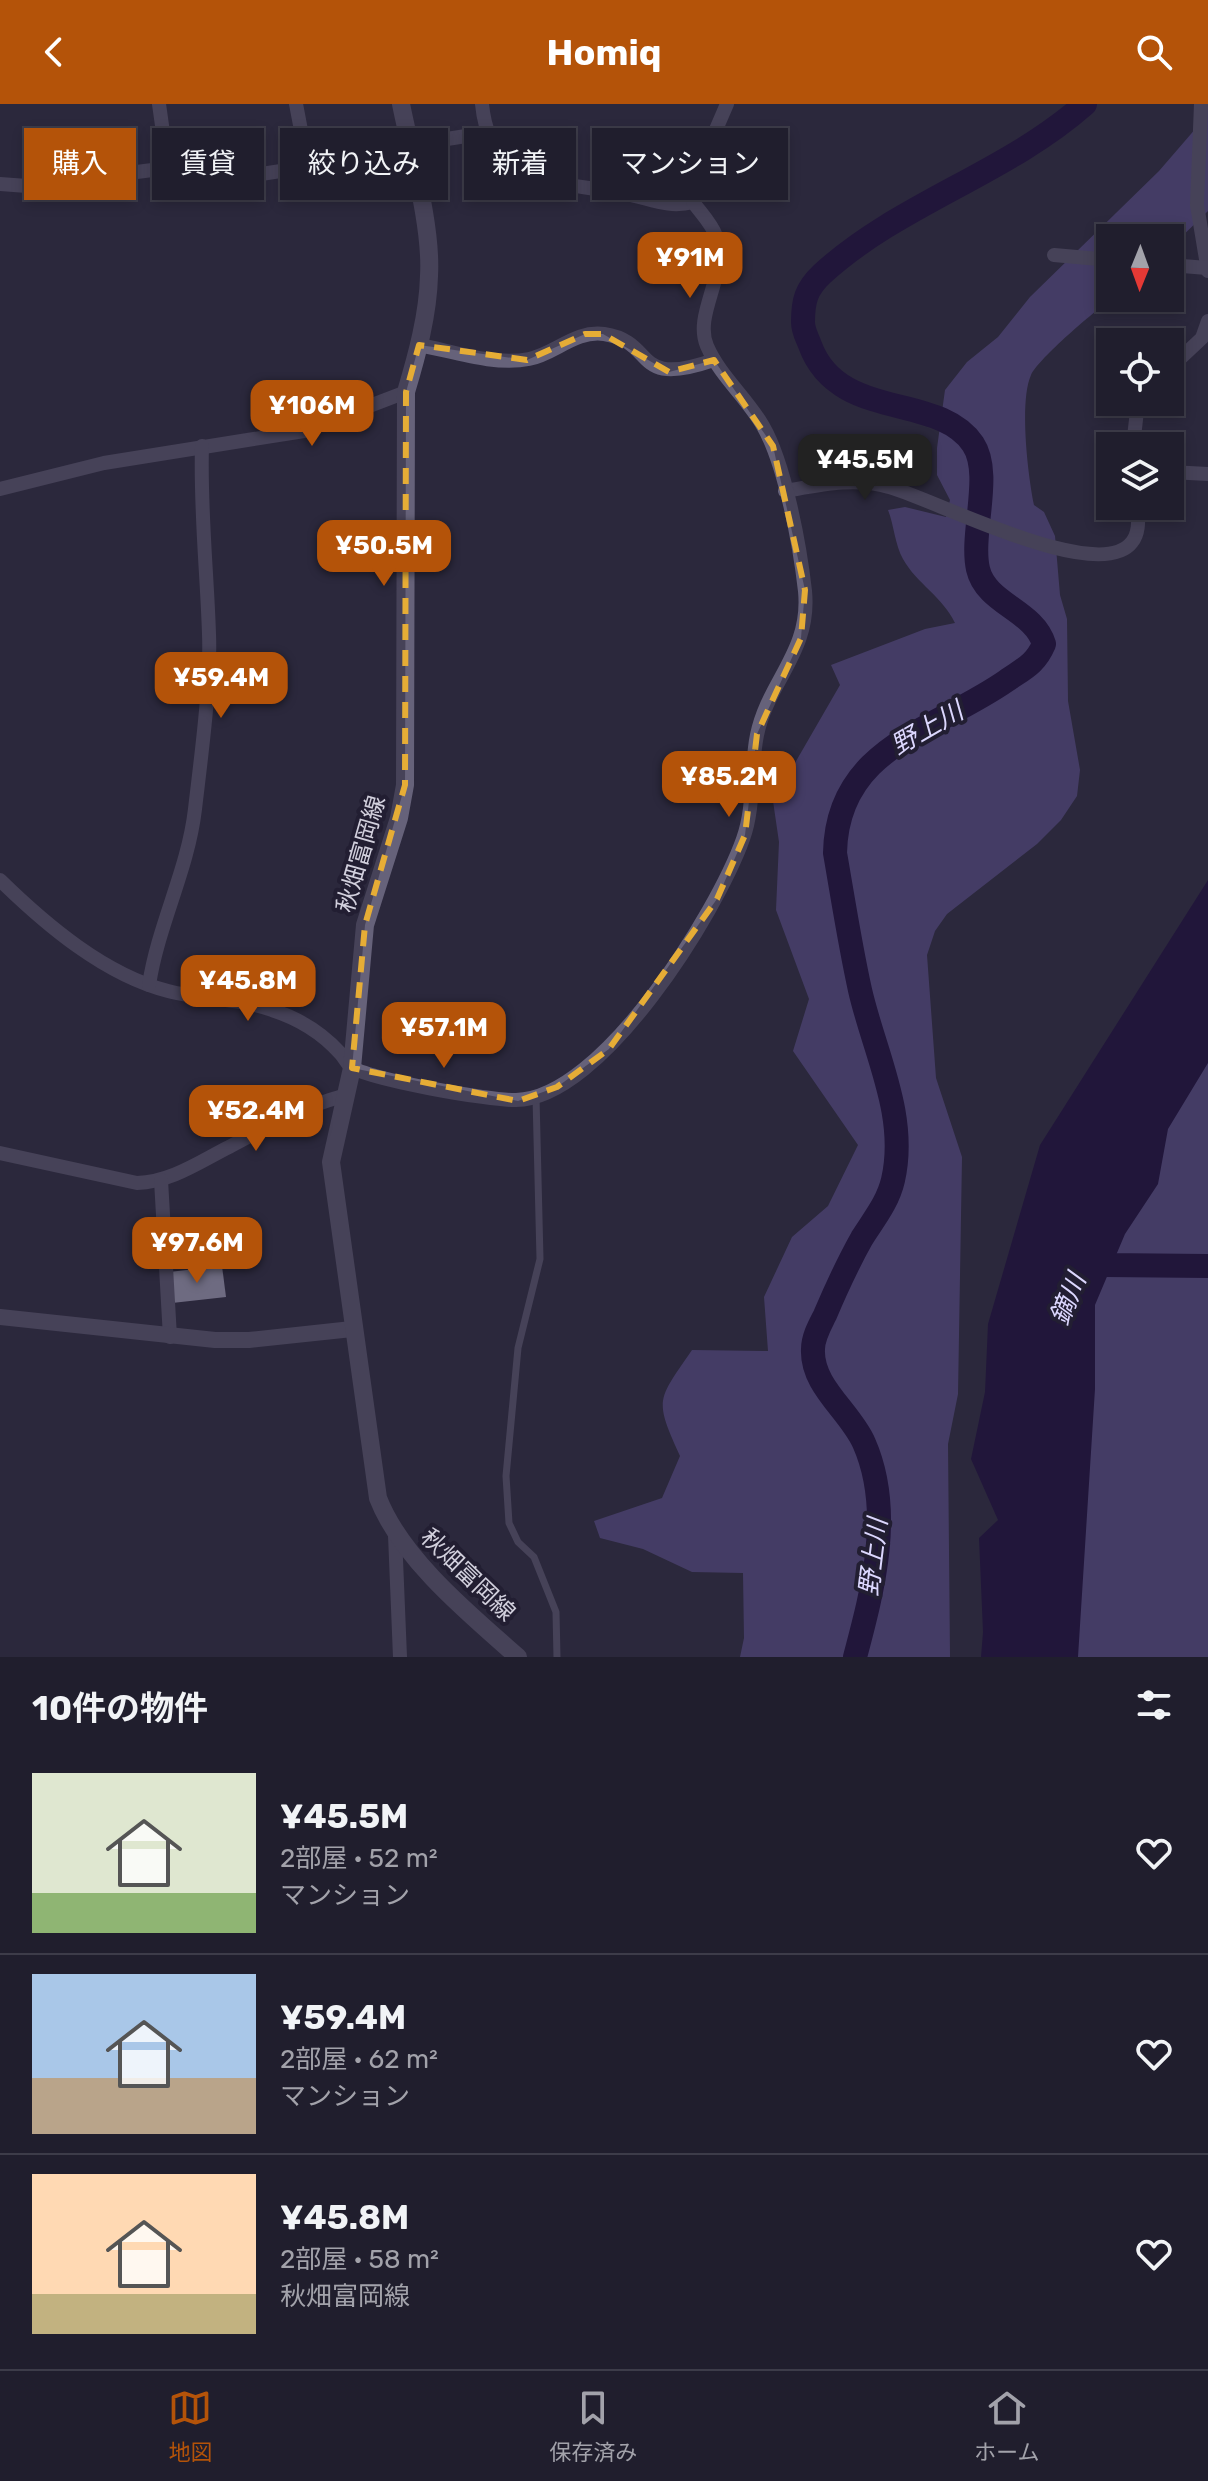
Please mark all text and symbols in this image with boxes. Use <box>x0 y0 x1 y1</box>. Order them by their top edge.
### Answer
icon: back <box>32 30 76 74</box>
icon: search <box>1132 30 1176 74</box>
text: Homiq <box>547 31 661 74</box>
chip: 購入 <box>24 128 136 200</box>
chip: 賃貸 <box>152 128 264 200</box>
chip: 絞り込み <box>280 128 448 200</box>
chip: 新着 <box>464 128 576 200</box>
chip: マンション <box>592 128 788 200</box>
north arrow <box>1096 224 1184 312</box>
map controls <box>1096 224 1184 520</box>
pin: ¥91M <box>643 232 737 300</box>
text: ¥91M <box>655 242 725 273</box>
button: locate <box>1096 328 1184 416</box>
pin: ¥106M <box>256 380 368 448</box>
text: ¥106M <box>269 390 355 421</box>
button: layers <box>1096 432 1184 520</box>
pin: ¥45.5M <box>800 434 930 502</box>
text: ¥45.5M <box>816 444 914 475</box>
pin: ¥50.5M <box>319 520 449 588</box>
text: ¥50.5M <box>335 530 433 561</box>
pin: ¥59.4M <box>156 652 286 720</box>
text: ¥59.4M <box>173 662 269 693</box>
water label: 野上川 <box>886 694 971 761</box>
pin: ¥85.2M <box>664 751 794 819</box>
text: ¥85.2M <box>680 761 778 792</box>
street label: 秋畑富岡線 <box>331 792 391 916</box>
pin: ¥45.8M <box>183 955 313 1023</box>
text: ¥45.8M <box>199 965 297 996</box>
pin: ¥57.1M <box>379 1002 509 1070</box>
text: ¥57.1M <box>400 1012 488 1043</box>
pin: ¥52.4M <box>191 1085 321 1153</box>
text: ¥52.4M <box>207 1095 305 1126</box>
pin: ¥97.6M <box>132 1217 262 1285</box>
text: ¥97.6M <box>150 1227 244 1258</box>
water label: 鏑川 <box>1044 1266 1094 1329</box>
water label: 野上川 <box>853 1513 894 1598</box>
street label: 秋畑富岡線 <box>415 1523 521 1627</box>
icon: filters <box>1132 1683 1176 1727</box>
text: 10件の物件 <box>32 1688 208 1729</box>
text: ¥45.5M <box>280 1796 408 1837</box>
icon: home <box>96 1805 192 1901</box>
icon: heart <box>1132 1831 1176 1875</box>
text: 2部屋 · 52 m² <box>280 1843 438 1874</box>
text: マンション <box>280 1880 410 1911</box>
text: ¥59.4M <box>280 1997 406 2038</box>
icon: home <box>96 2006 192 2102</box>
icon: heart <box>1132 2032 1176 2076</box>
text: 2部屋 · 62 m² <box>280 2044 438 2075</box>
text: マンション <box>280 2081 410 2112</box>
text: ¥45.8M <box>280 2197 409 2238</box>
icon: home <box>96 2206 192 2302</box>
icon: heart <box>1132 2232 1176 2276</box>
text: 2部屋 · 58 m² <box>280 2244 439 2275</box>
text: 秋畑富岡線 <box>280 2281 410 2312</box>
tab: 地図 <box>168 2386 212 2466</box>
tab: 保存済み <box>549 2386 637 2466</box>
tab: ホーム <box>974 2386 1040 2466</box>

